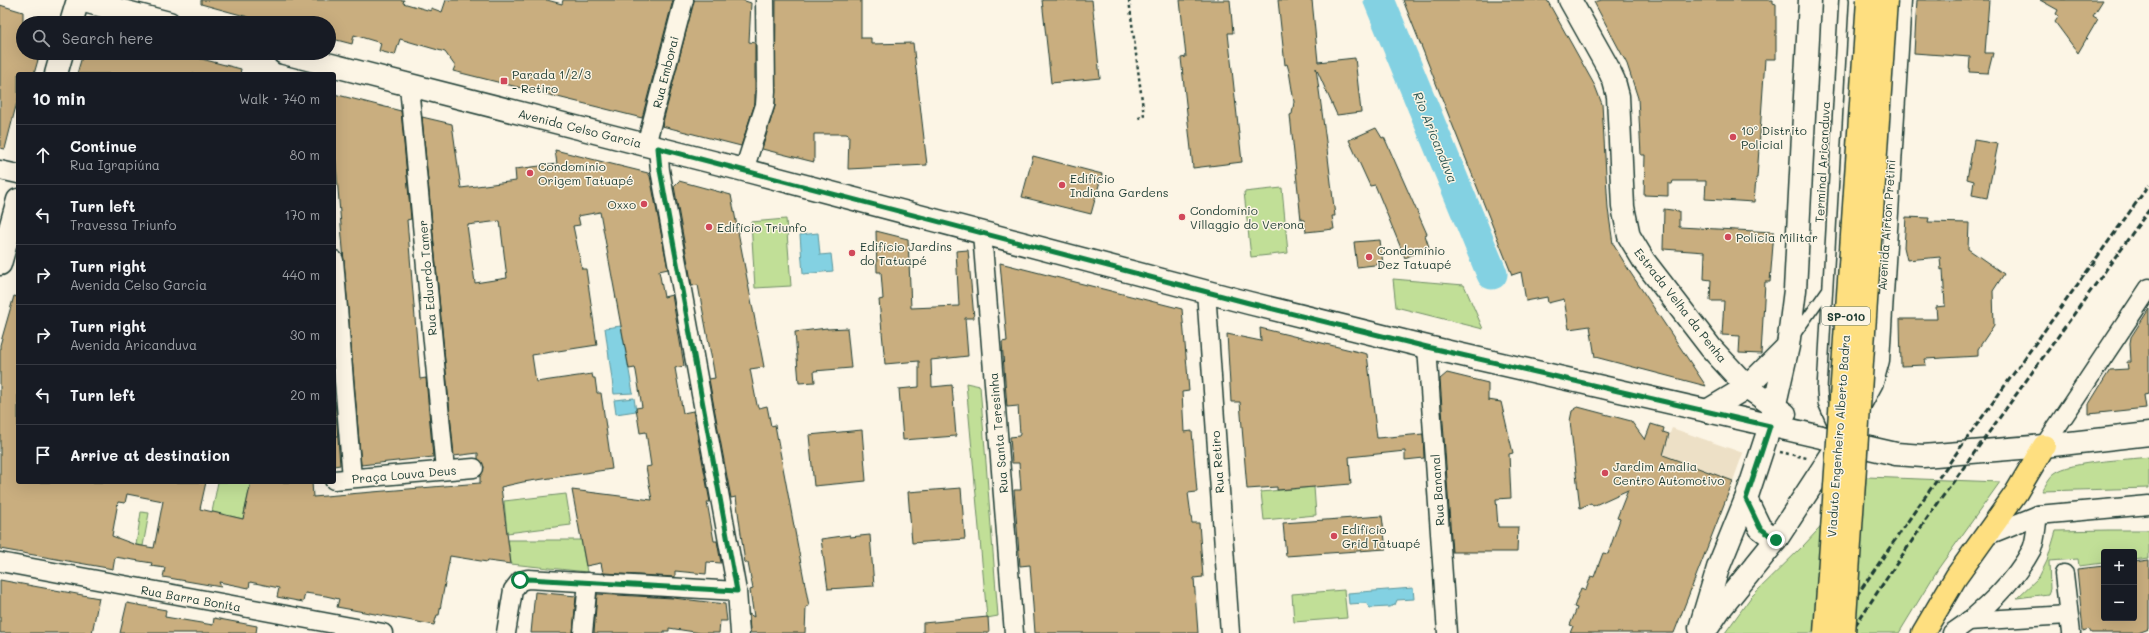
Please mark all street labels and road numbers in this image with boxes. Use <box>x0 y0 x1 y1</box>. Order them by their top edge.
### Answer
street label: Rua Emborai <box>648 34 682 110</box>
street label: Terminal Aricanduva <box>1811 101 1833 223</box>
street label: Avenida Celso Garcia <box>517 105 643 151</box>
street label: Avenida Aírton Pretini <box>1873 159 1899 291</box>
street label: Rua Eduardo Tamer <box>414 220 440 336</box>
street label: Estrada Velha da Penha <box>1631 244 1731 366</box>
road number: SP-010 <box>1822 307 1870 325</box>
street label: Viaduto Engenheiro Alberto Badra <box>1823 334 1853 538</box>
street label: Rua Santa Teresinha <box>985 372 1011 494</box>
street label: Rua Retiro <box>1207 430 1227 494</box>
street label: Rua Bananal <box>1427 454 1447 526</box>
street label: Praça Louva Deus <box>351 461 457 487</box>
street label: Rua Barra Bonita <box>140 581 242 615</box>

